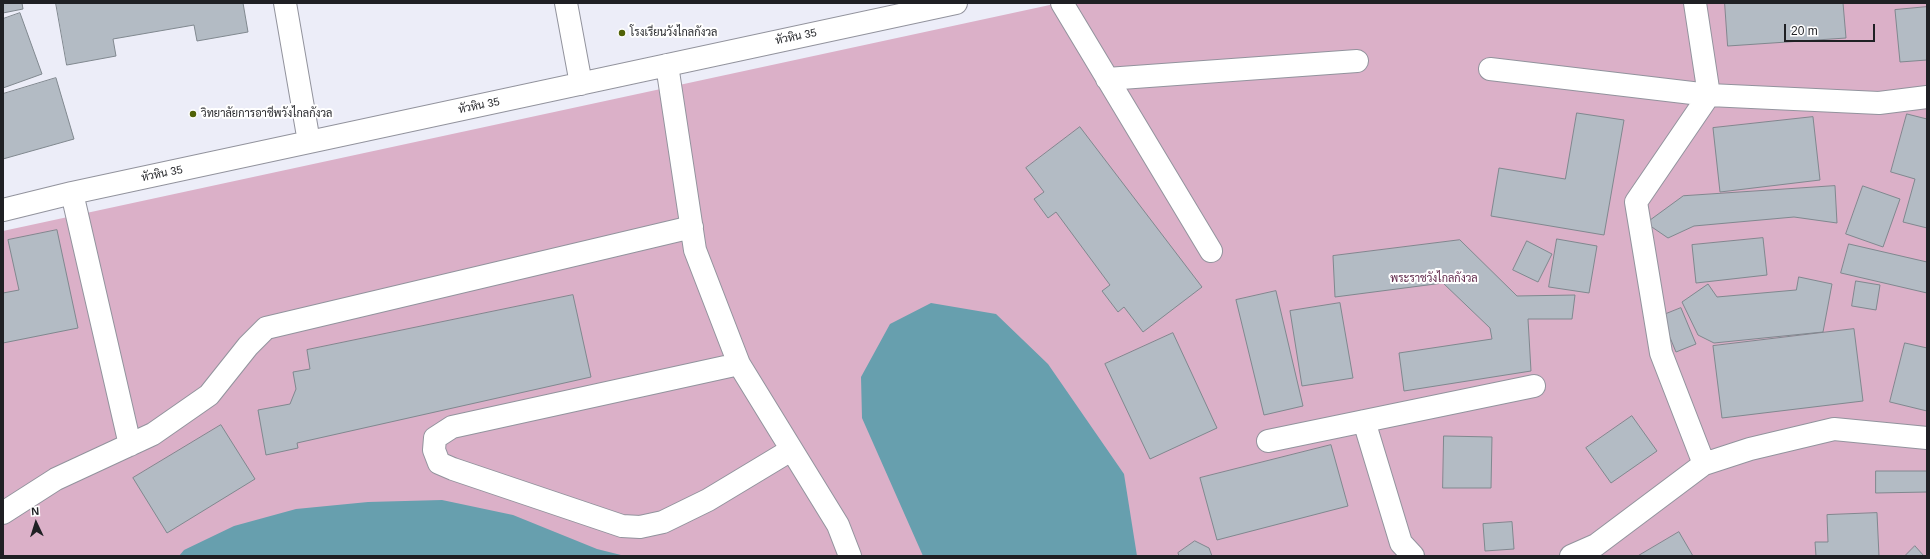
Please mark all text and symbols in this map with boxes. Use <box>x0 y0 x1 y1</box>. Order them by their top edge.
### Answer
scale bar <box>1786 16 1877 42</box>
text: 20 m <box>1791 24 1818 38</box>
place label: โรงเรียนวังไกลกังวล <box>630 26 717 40</box>
street label: หัวหิน 35 <box>774 26 818 48</box>
marker: โรงเรียนวังไกลกังวล <box>617 28 627 38</box>
street label: หัวหิน 35 <box>457 95 501 117</box>
place label: วิทยาลัยการอาชีพวังไกลกังวล <box>201 107 333 121</box>
marker: วิทยาลัยการอาชีพวังไกลกังวล <box>188 109 198 119</box>
street label: หัวหิน 35 <box>140 163 184 185</box>
park label: พระราชวังไกลกังวล <box>1390 272 1478 286</box>
north arrow <box>16 503 56 543</box>
text: N <box>31 505 40 517</box>

